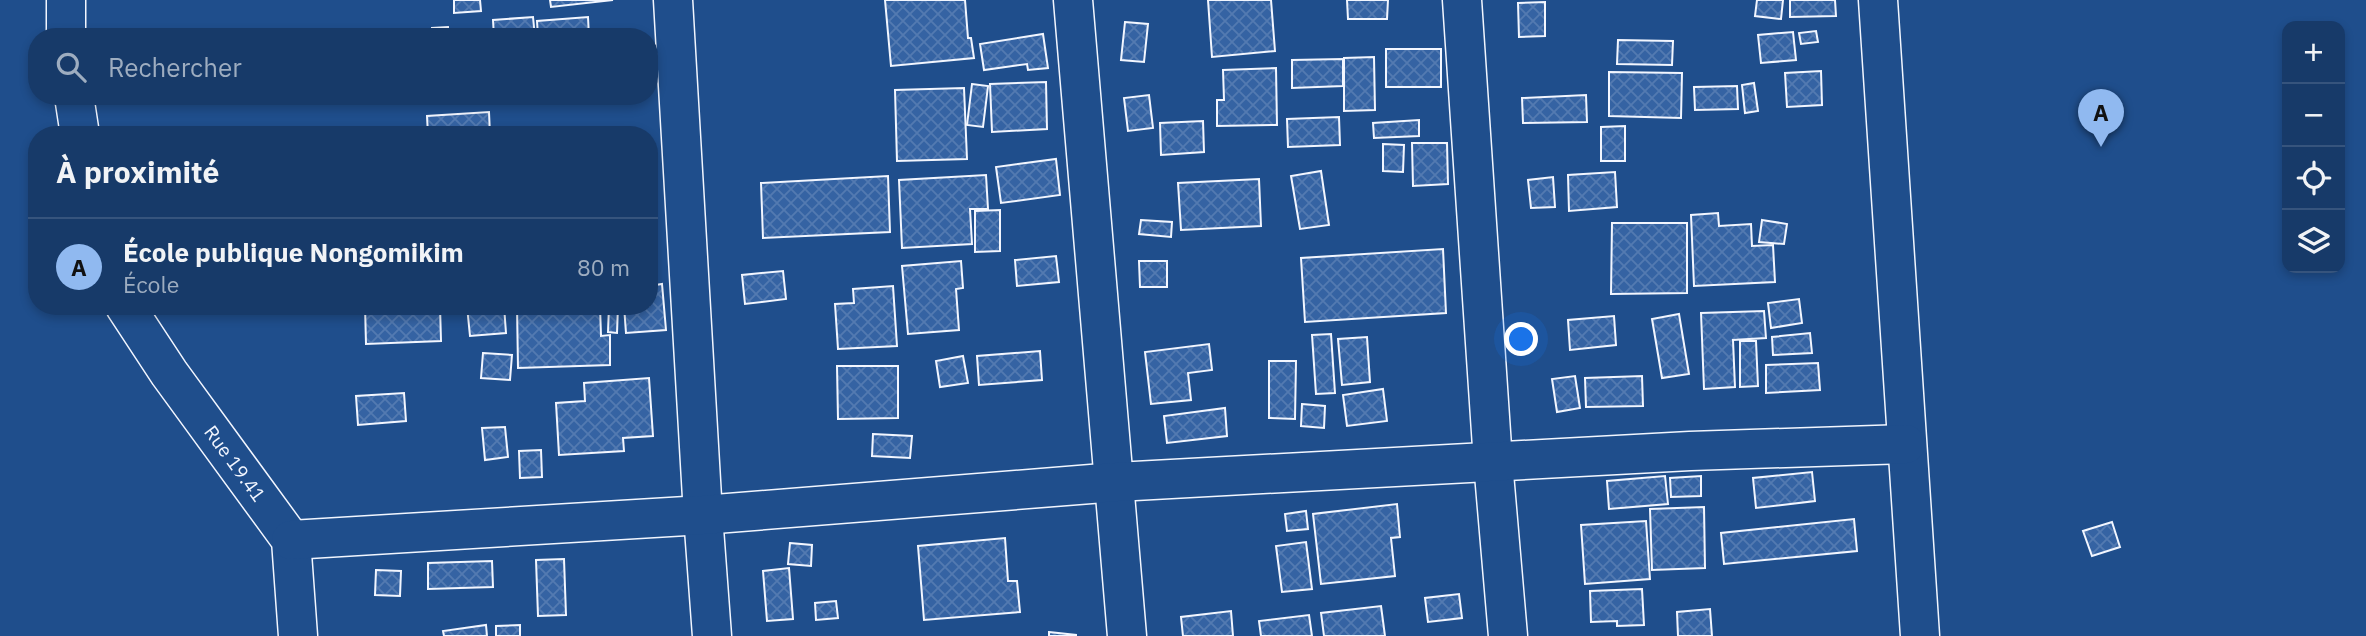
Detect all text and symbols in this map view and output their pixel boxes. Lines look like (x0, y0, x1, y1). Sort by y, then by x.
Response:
map controls (2282, 21, 2345, 273)
button: + (2282, 21, 2345, 84)
search box (28, 28, 658, 105)
icon: search (52, 48, 90, 86)
text: Rechercher (108, 50, 242, 84)
button: − (2282, 84, 2345, 147)
pin: A (2078, 89, 2124, 147)
button: locate (2282, 147, 2345, 210)
text: À proximité (56, 152, 219, 191)
button: layers (2282, 210, 2345, 273)
text: École publique Nongomikim (123, 235, 464, 269)
text: A (71, 252, 87, 282)
text: 80 m (577, 252, 630, 282)
text: École (123, 269, 179, 299)
your location (1504, 322, 1538, 356)
street label: Rue 19.41 (199, 420, 271, 506)

